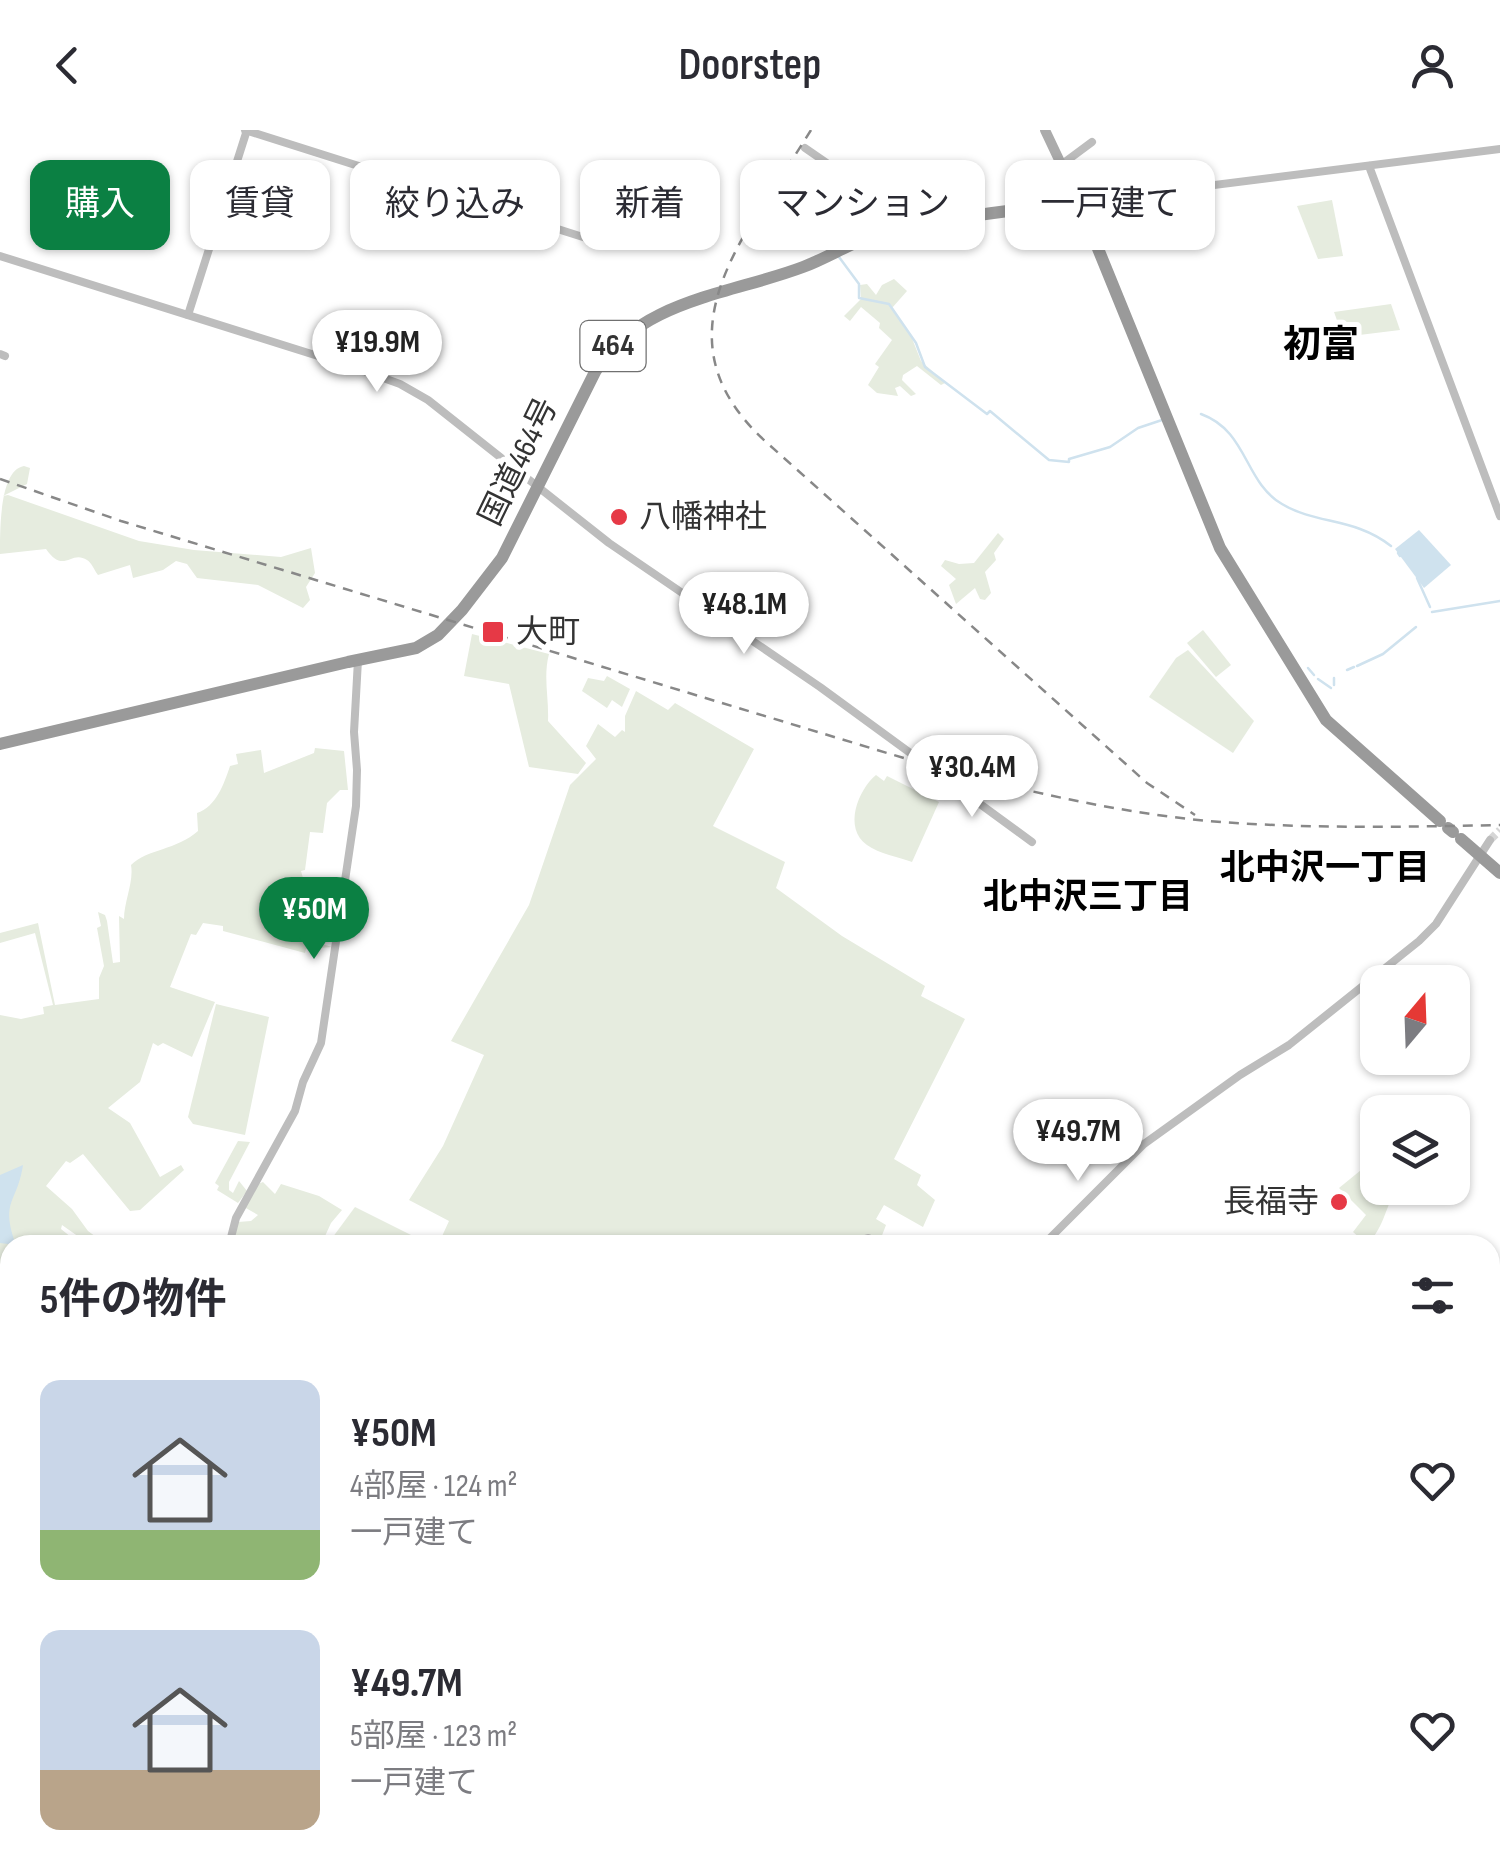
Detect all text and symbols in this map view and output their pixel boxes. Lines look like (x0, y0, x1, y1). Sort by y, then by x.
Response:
icon: back (40, 38, 95, 93)
text: Doorstep (679, 38, 821, 93)
icon: person (1405, 38, 1460, 93)
chip: 購入 (30, 160, 170, 250)
chip: 賃貸 (190, 160, 330, 250)
chip: 絞り込み (350, 160, 560, 250)
chip: 新着 (580, 160, 720, 250)
chip: マンション (740, 160, 985, 250)
chip: 一戸建て (1005, 160, 1215, 250)
pin: ¥19.9M (296, 310, 458, 395)
road number: 464 (580, 321, 646, 371)
text: ¥19.9M (334, 323, 420, 362)
district label: 初富 (1283, 323, 1359, 368)
street label: 国道464号 (471, 392, 567, 532)
place label: 八幡神社 (639, 498, 767, 537)
marker: 八幡神社 (608, 506, 630, 528)
pin: ¥48.1M (663, 572, 825, 657)
text: ¥48.1M (701, 585, 787, 624)
place label: 大町 (516, 613, 580, 652)
marker: 大町 (480, 619, 506, 645)
pin: ¥30.4M (891, 735, 1053, 820)
text: ¥30.4M (928, 748, 1016, 787)
district label: 北中沢一丁目 (1220, 847, 1430, 890)
district label: 北中沢三丁目 (983, 876, 1193, 919)
pin: ¥50M (255, 877, 373, 962)
text: ¥50M (281, 890, 347, 929)
north arrow (1360, 965, 1470, 1075)
map controls (1360, 965, 1470, 1205)
button: layers (1360, 1095, 1470, 1205)
pin: ¥49.7M (997, 1099, 1159, 1184)
text: ¥49.7M (1035, 1112, 1121, 1151)
place label: 長福寺 (1223, 1183, 1319, 1222)
marker: 長福寺 (1328, 1191, 1350, 1213)
icon: filters (1405, 1268, 1460, 1323)
text: 5件の物件 (40, 1275, 226, 1326)
text: ¥50M (350, 1408, 437, 1459)
icon: home (120, 1420, 240, 1540)
icon: heart (1405, 1453, 1460, 1508)
text: 4部屋 · 124 m² (350, 1467, 517, 1506)
text: 一戸建て (350, 1514, 478, 1553)
text: ¥49.7M (350, 1658, 463, 1709)
icon: home (120, 1670, 240, 1790)
icon: heart (1405, 1703, 1460, 1758)
text: 5部屋 · 123 m² (350, 1717, 517, 1756)
text: 一戸建て (350, 1764, 478, 1803)

